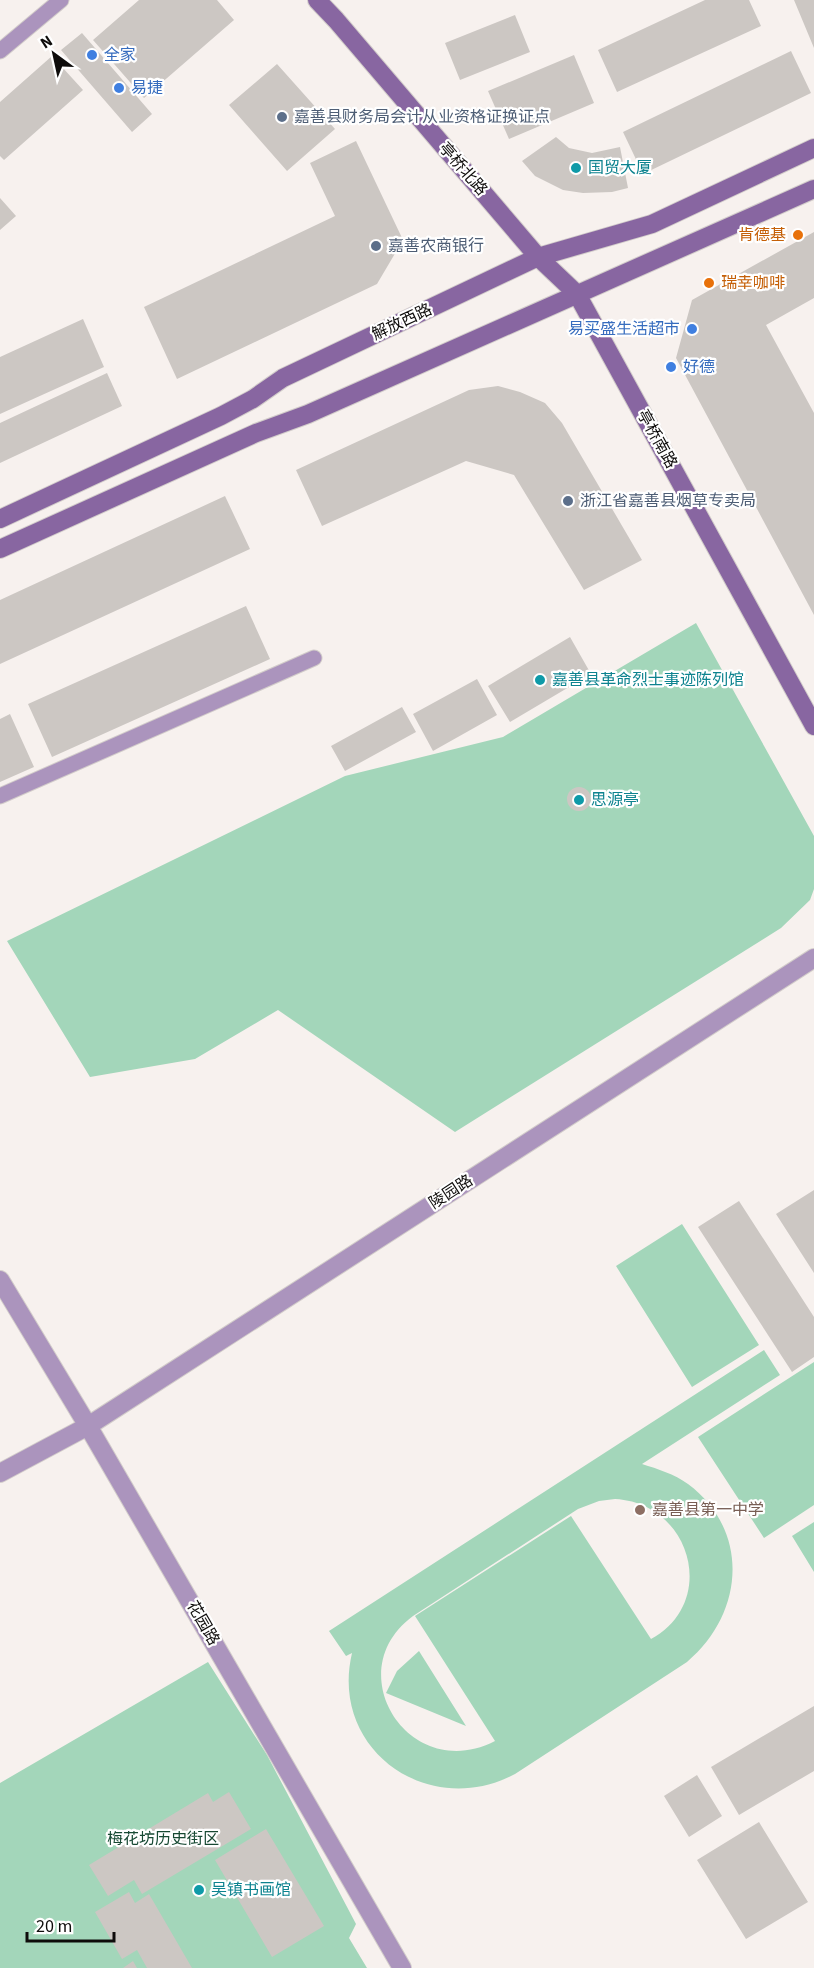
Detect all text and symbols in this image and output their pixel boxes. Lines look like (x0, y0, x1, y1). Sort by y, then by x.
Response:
north arrow (24, 24, 84, 84)
text: N (36, 30, 57, 54)
place label: 全家 (104, 44, 136, 66)
marker: 全家 (85, 48, 99, 62)
place label: 易捷 (131, 77, 163, 99)
marker: 易捷 (112, 81, 126, 95)
place label: 嘉善县财务局会计从业资格证换证点 (294, 106, 550, 128)
marker: 嘉善县财务局会计从业资格证换证点 (275, 110, 289, 124)
street label: 亭桥北路 (434, 138, 492, 200)
place label: 国贸大厦 (588, 157, 652, 179)
marker: 国贸大厦 (569, 161, 583, 175)
place label: 肯德基 (738, 224, 786, 246)
marker: 肯德基 (791, 228, 805, 242)
place label: 嘉善农商银行 (388, 235, 484, 257)
marker: 嘉善农商银行 (369, 239, 383, 253)
place label: 瑞幸咖啡 (721, 272, 785, 294)
marker: 瑞幸咖啡 (702, 276, 716, 290)
street label: 解放西路 (368, 299, 436, 345)
place label: 易买盛生活超市 (568, 318, 680, 340)
marker: 易买盛生活超市 (685, 322, 699, 336)
place label: 好德 (683, 356, 715, 378)
marker: 好德 (664, 360, 678, 374)
street label: 亭桥南路 (632, 406, 682, 472)
place label: 浙江省嘉善县烟草专卖局 (580, 490, 756, 512)
marker: 浙江省嘉善县烟草专卖局 (561, 494, 575, 508)
place label: 嘉善县革命烈士事迹陈列馆 (552, 669, 744, 691)
marker: 嘉善县革命烈士事迹陈列馆 (533, 673, 547, 687)
place label: 思源亭 (591, 789, 639, 811)
marker: 思源亭 (572, 793, 586, 807)
street label: 陵园路 (425, 1170, 477, 1214)
place label: 嘉善县第一中学 (652, 1499, 764, 1521)
marker: 嘉善县第一中学 (633, 1503, 647, 1517)
street label: 花园路 (181, 1597, 225, 1649)
park label: 梅花坊历史街区 (107, 1828, 219, 1850)
place label: 吴镇书画馆 (211, 1879, 291, 1901)
marker: 吴镇书画馆 (192, 1883, 206, 1897)
scale bar (27, 1905, 114, 1943)
text: 20 m (36, 1914, 72, 1939)

